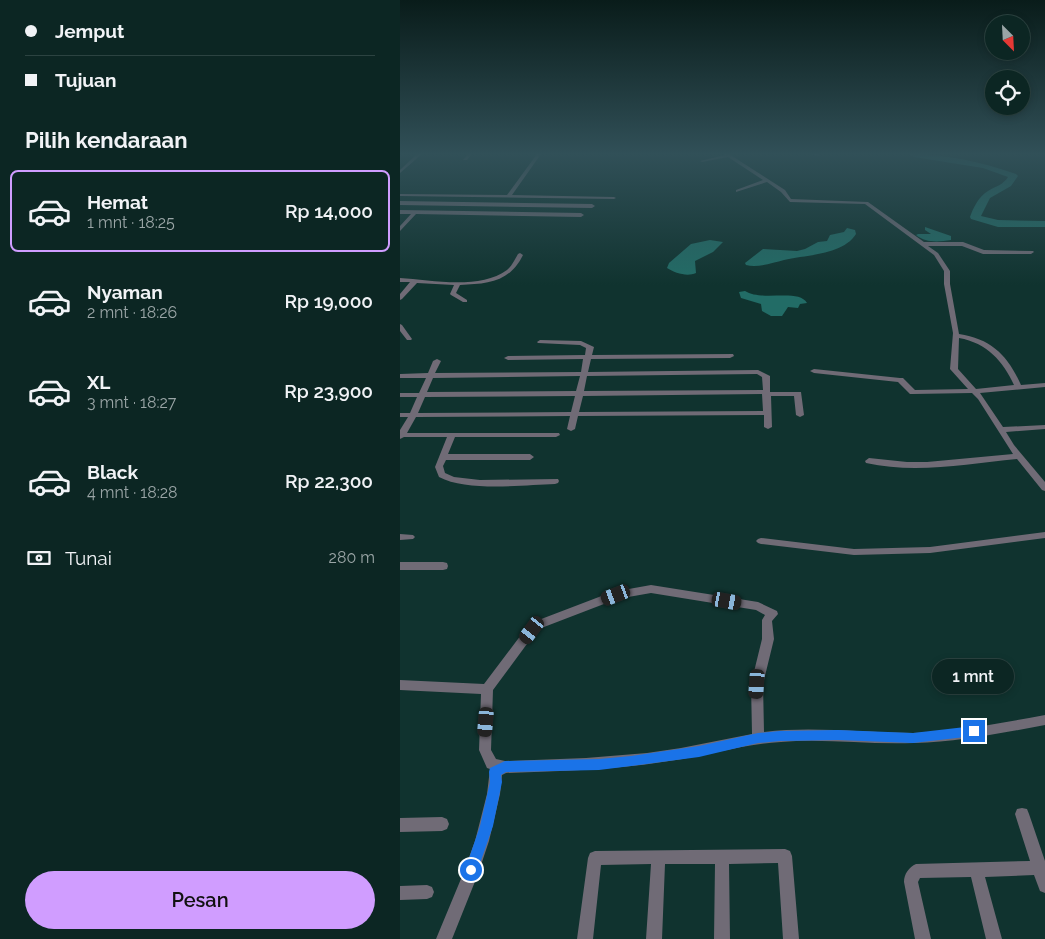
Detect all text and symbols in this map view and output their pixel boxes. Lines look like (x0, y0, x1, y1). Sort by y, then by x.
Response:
north arrow (985, 15, 1030, 60)
map controls (985, 15, 1030, 115)
text: Jemput (55, 20, 124, 42)
text: Tujuan (55, 69, 116, 91)
button: locate (985, 70, 1030, 115)
text: Pilih kendaraan (25, 127, 187, 153)
icon: car (27, 189, 72, 234)
text: Hemat (87, 191, 148, 213)
text: Rp 14,000 (285, 200, 373, 222)
text: 1 mnt · 18:25 (87, 213, 175, 232)
icon: car (27, 279, 72, 324)
text: Nyaman (87, 281, 163, 303)
text: Rp 19,000 (285, 290, 373, 312)
text: 2 mnt · 18:26 (87, 303, 177, 322)
icon: car (27, 369, 72, 414)
text: XL (87, 371, 110, 393)
text: Rp 23,900 (284, 380, 373, 402)
text: 3 mnt · 18:27 (87, 393, 176, 412)
icon: car (27, 459, 72, 504)
text: Black (87, 461, 138, 483)
text: Rp 22,300 (285, 470, 373, 492)
text: 4 mnt · 18:28 (87, 483, 177, 502)
icon: cash (25, 544, 53, 572)
text: Tunai (65, 547, 112, 569)
text: 280 m (329, 548, 375, 567)
car (599, 583, 632, 607)
car (710, 591, 743, 611)
car (516, 614, 547, 646)
callout: 1 mnt (933, 658, 1015, 694)
text: 1 mnt (952, 667, 994, 686)
car (748, 669, 765, 699)
car (477, 706, 494, 738)
route end (963, 720, 985, 742)
route start (460, 859, 482, 881)
button: Pesan (25, 871, 375, 929)

